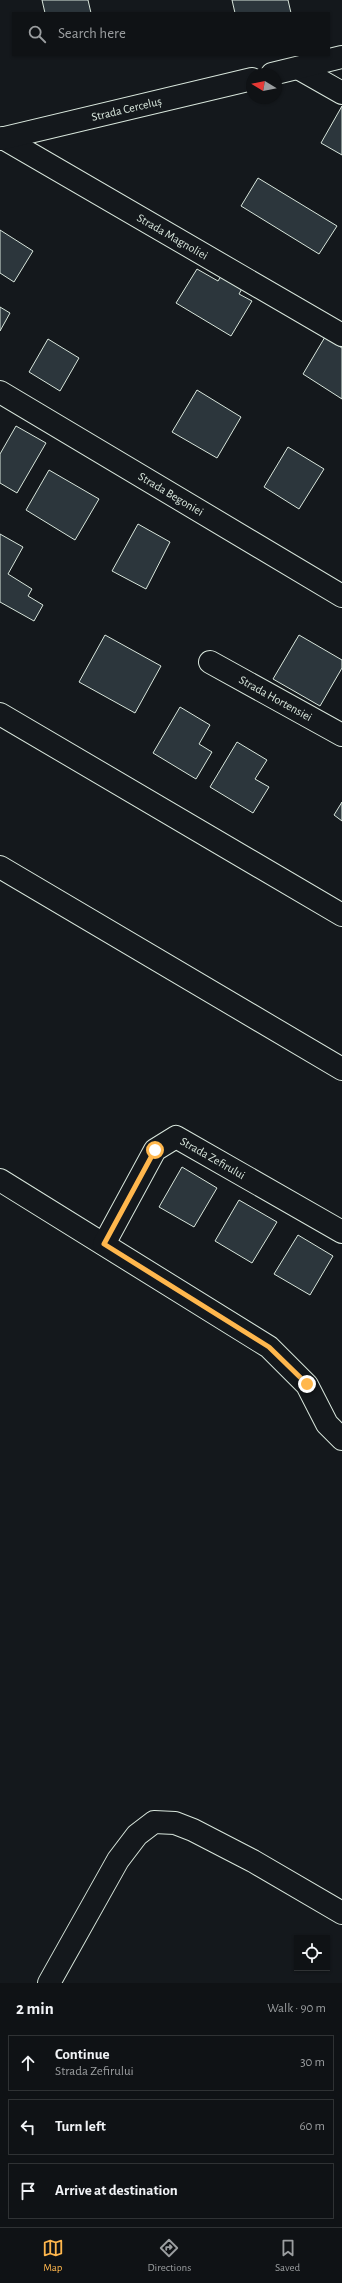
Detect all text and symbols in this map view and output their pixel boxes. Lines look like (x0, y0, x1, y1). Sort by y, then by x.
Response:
search box (12, 12, 330, 56)
icon: search (26, 23, 48, 45)
text: Search here (58, 26, 126, 41)
north arrow (246, 68, 282, 104)
street label: Strada Cerceluș (90, 95, 163, 123)
street label: Strada Magnoliei (135, 211, 210, 262)
street label: Strada Begoniei (136, 470, 206, 518)
street label: Strada Hortensiei (237, 673, 314, 723)
street label: Strada Zefirului (178, 1135, 247, 1181)
route start (146, 1141, 164, 1159)
route end (298, 1375, 316, 1393)
map controls (294, 1935, 330, 1971)
button: locate (294, 1935, 330, 1971)
text: 2 min (16, 2000, 54, 2017)
text: Walk · 90 m (267, 2002, 326, 2015)
text: Continue (55, 2047, 110, 2062)
icon: ahead (17, 2052, 39, 2074)
text: 30 m (300, 2056, 325, 2069)
text: Strada Zefirului (55, 2065, 134, 2078)
icon: left (17, 2116, 39, 2138)
text: Turn left (55, 2119, 106, 2134)
text: 60 m (299, 2120, 325, 2133)
icon: arrive (17, 2180, 39, 2202)
text: Arrive at destination (55, 2183, 178, 2198)
tab: Map (42, 2237, 64, 2274)
tab: Directions (147, 2237, 191, 2274)
tab: Saved (275, 2237, 300, 2274)

